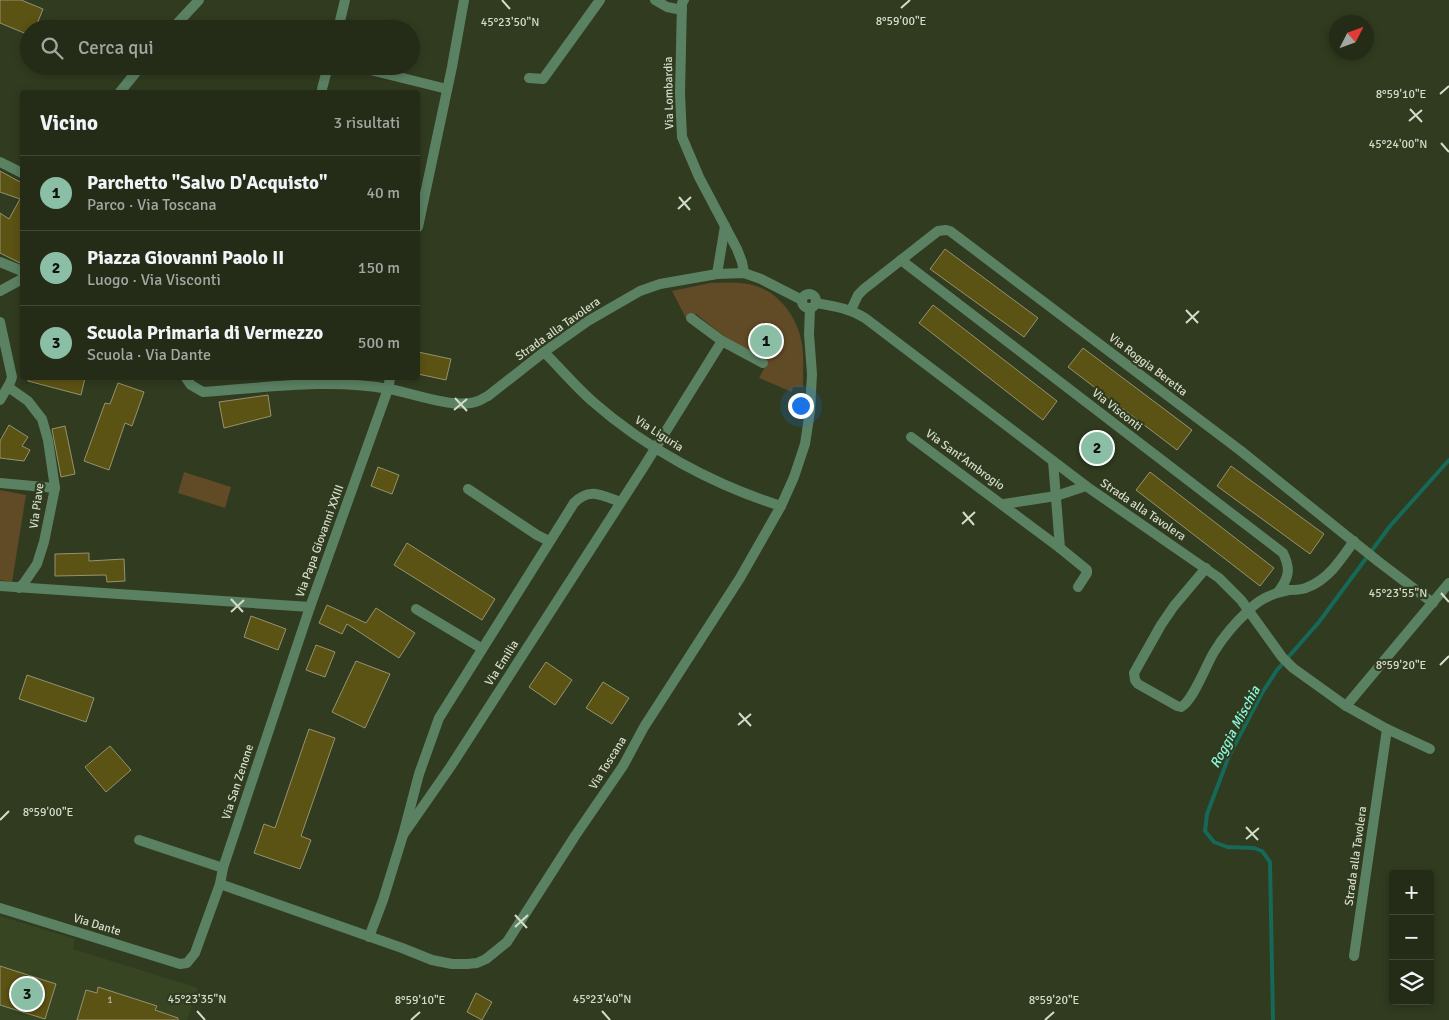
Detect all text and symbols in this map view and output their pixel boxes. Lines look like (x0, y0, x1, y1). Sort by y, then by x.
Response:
text: 8°59'00"E (876, 14, 927, 29)
text: 45°23'50"N (481, 15, 539, 30)
north arrow (1329, 15, 1374, 60)
search box (20, 20, 420, 75)
icon: search (38, 34, 66, 62)
text: Cerca qui (78, 36, 154, 60)
street label: Via Lombardia (661, 56, 677, 130)
text: 8°59'10"E (1376, 87, 1427, 102)
text: Vicino (40, 110, 98, 136)
text: 3 risultati (334, 113, 400, 133)
text: 45°24'00"N (1369, 137, 1427, 152)
text: Parchetto "Salvo D'Acquisto" (87, 171, 328, 195)
text: 1 (52, 183, 60, 203)
text: 40 m (366, 183, 400, 203)
text: Parco · Via Toscana (87, 195, 217, 215)
text: Piazza Giovanni Paolo II (87, 246, 284, 270)
text: 2 (52, 258, 60, 278)
text: 150 m (358, 258, 400, 278)
text: Luogo · Via Visconti (87, 270, 221, 290)
street label: Strada alla Tavolera (513, 294, 603, 364)
text: Scuola Primaria di Vermezzo (87, 321, 323, 345)
pin: 1 (750, 322, 782, 360)
street label: Via Roggia Beretta (1106, 331, 1190, 399)
text: 3 (52, 333, 60, 353)
text: 500 m (358, 333, 400, 353)
text: Scuola · Via Dante (87, 345, 211, 365)
street label: Via Visconti (1089, 386, 1145, 434)
your location (788, 393, 814, 419)
street label: Via Liguria (632, 413, 686, 455)
street label: Via Sant'Ambrogio (922, 426, 1008, 494)
pin: 2 (1081, 429, 1113, 467)
street label: Strada alla Tavolera (1097, 476, 1189, 544)
street label: Via Piave (26, 482, 48, 530)
street label: Via Papa Giovanni XXIII (293, 483, 347, 599)
text: 45°23'55"N (1369, 586, 1427, 601)
street label: Via Emilia (482, 637, 522, 689)
text: 8°59'20"E (1376, 658, 1427, 673)
water label: Roggia Mischia (1206, 682, 1264, 771)
street label: Via Toscana (586, 734, 630, 792)
street label: Via San Zenone (219, 742, 257, 822)
text: 8°59'00"E (23, 805, 74, 820)
street label: Strada alla Tavolera (1342, 805, 1370, 907)
map controls (1389, 870, 1434, 1005)
button: + (1389, 870, 1434, 915)
street label: Via Dante (71, 911, 123, 939)
button: − (1389, 915, 1434, 960)
button: layers (1389, 960, 1434, 1005)
pin: 3 (11, 975, 43, 1013)
text: 45°23'35"N (168, 992, 226, 1007)
text: 45°23'40"N (573, 992, 631, 1007)
text: 8°59'10"E (395, 993, 446, 1008)
text: 8°59'20"E (1029, 993, 1080, 1008)
house number: 1 (107, 994, 113, 1006)

